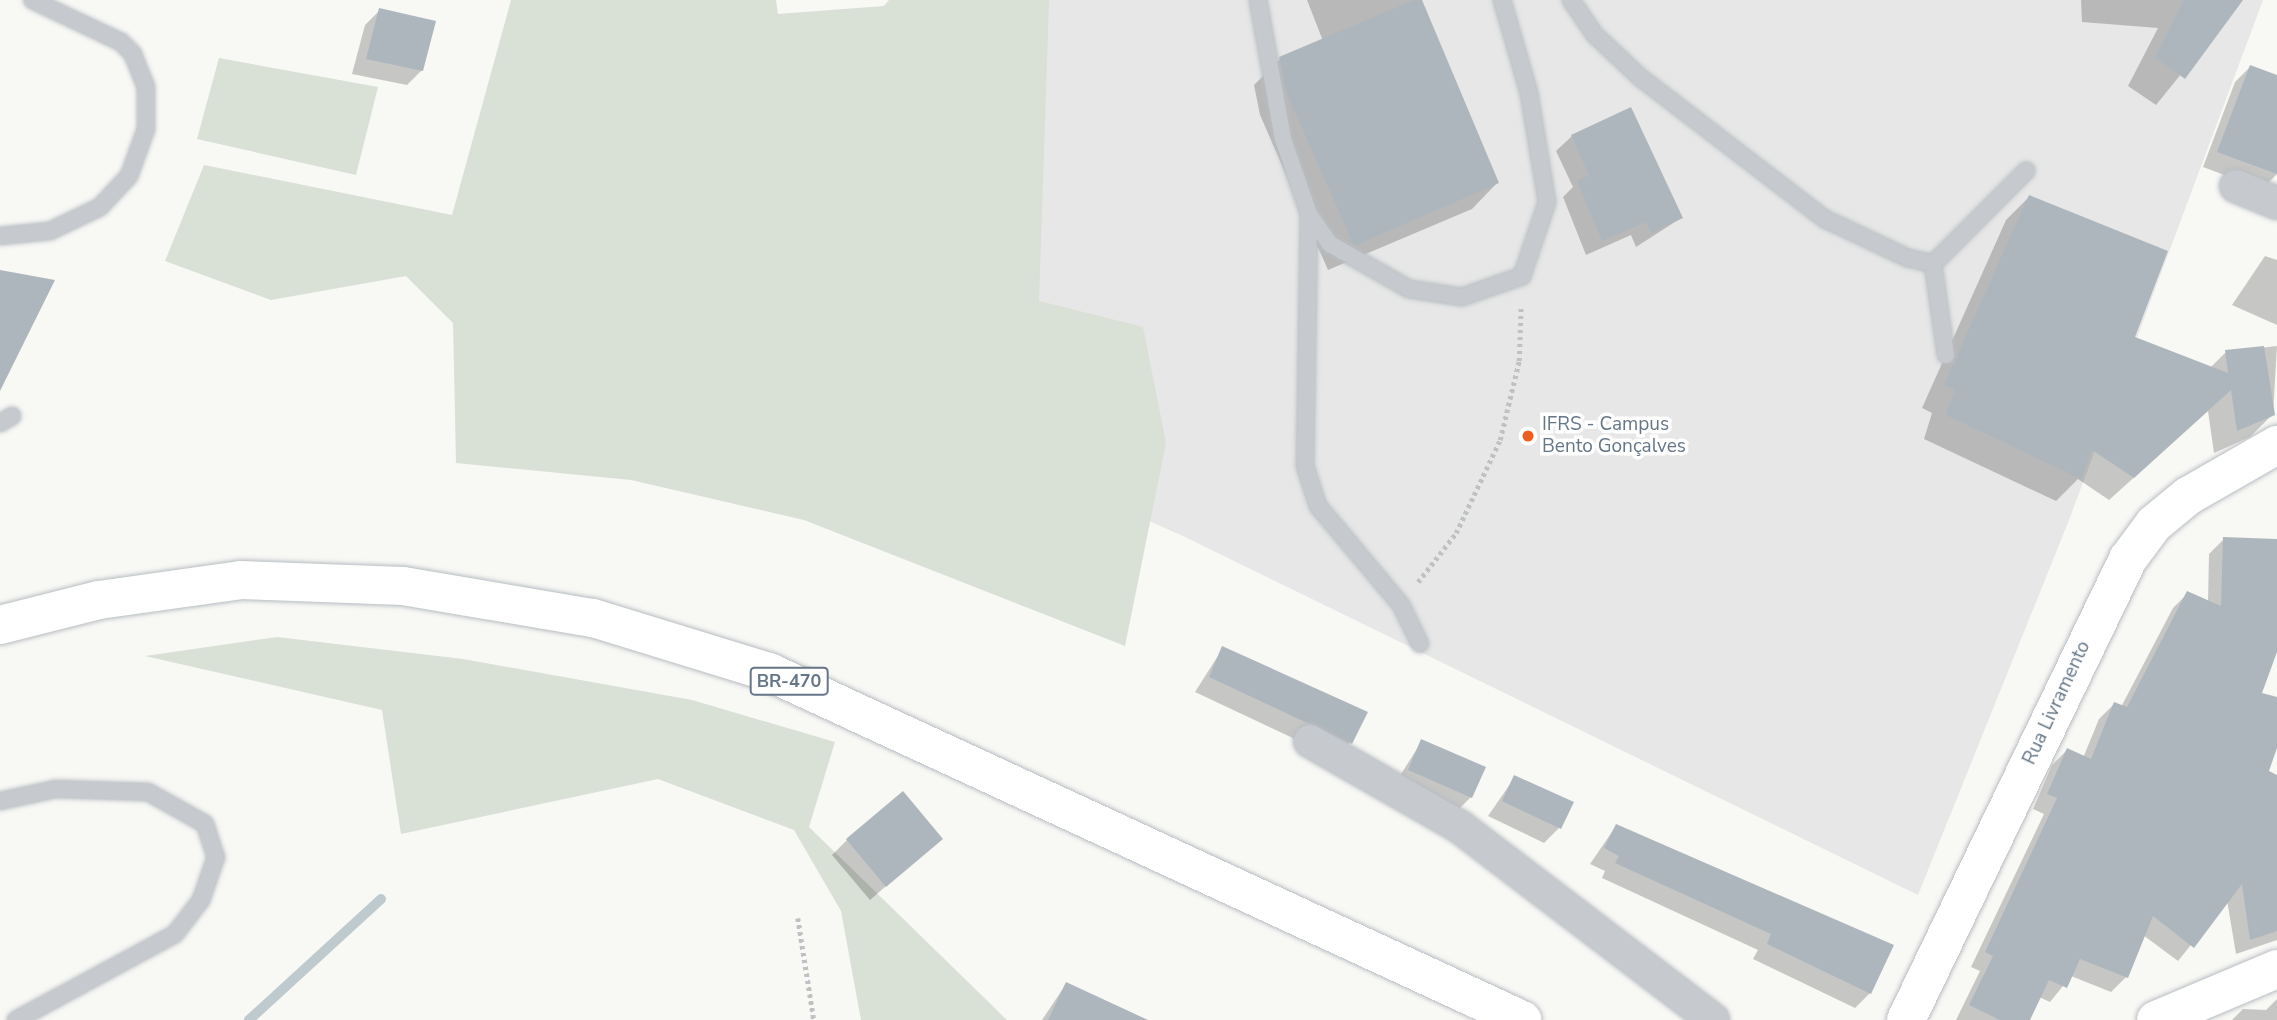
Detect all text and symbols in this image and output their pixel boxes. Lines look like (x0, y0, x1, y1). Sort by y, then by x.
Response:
place label: IFRS - Campus Bento Gonçalves (1542, 414, 1686, 458)
marker: IFRS - Campus Bento Gonçalves (1520, 428, 1536, 444)
street label: Rua Livramento (2018, 638, 2096, 768)
road number: BR-470 (749, 666, 829, 696)

